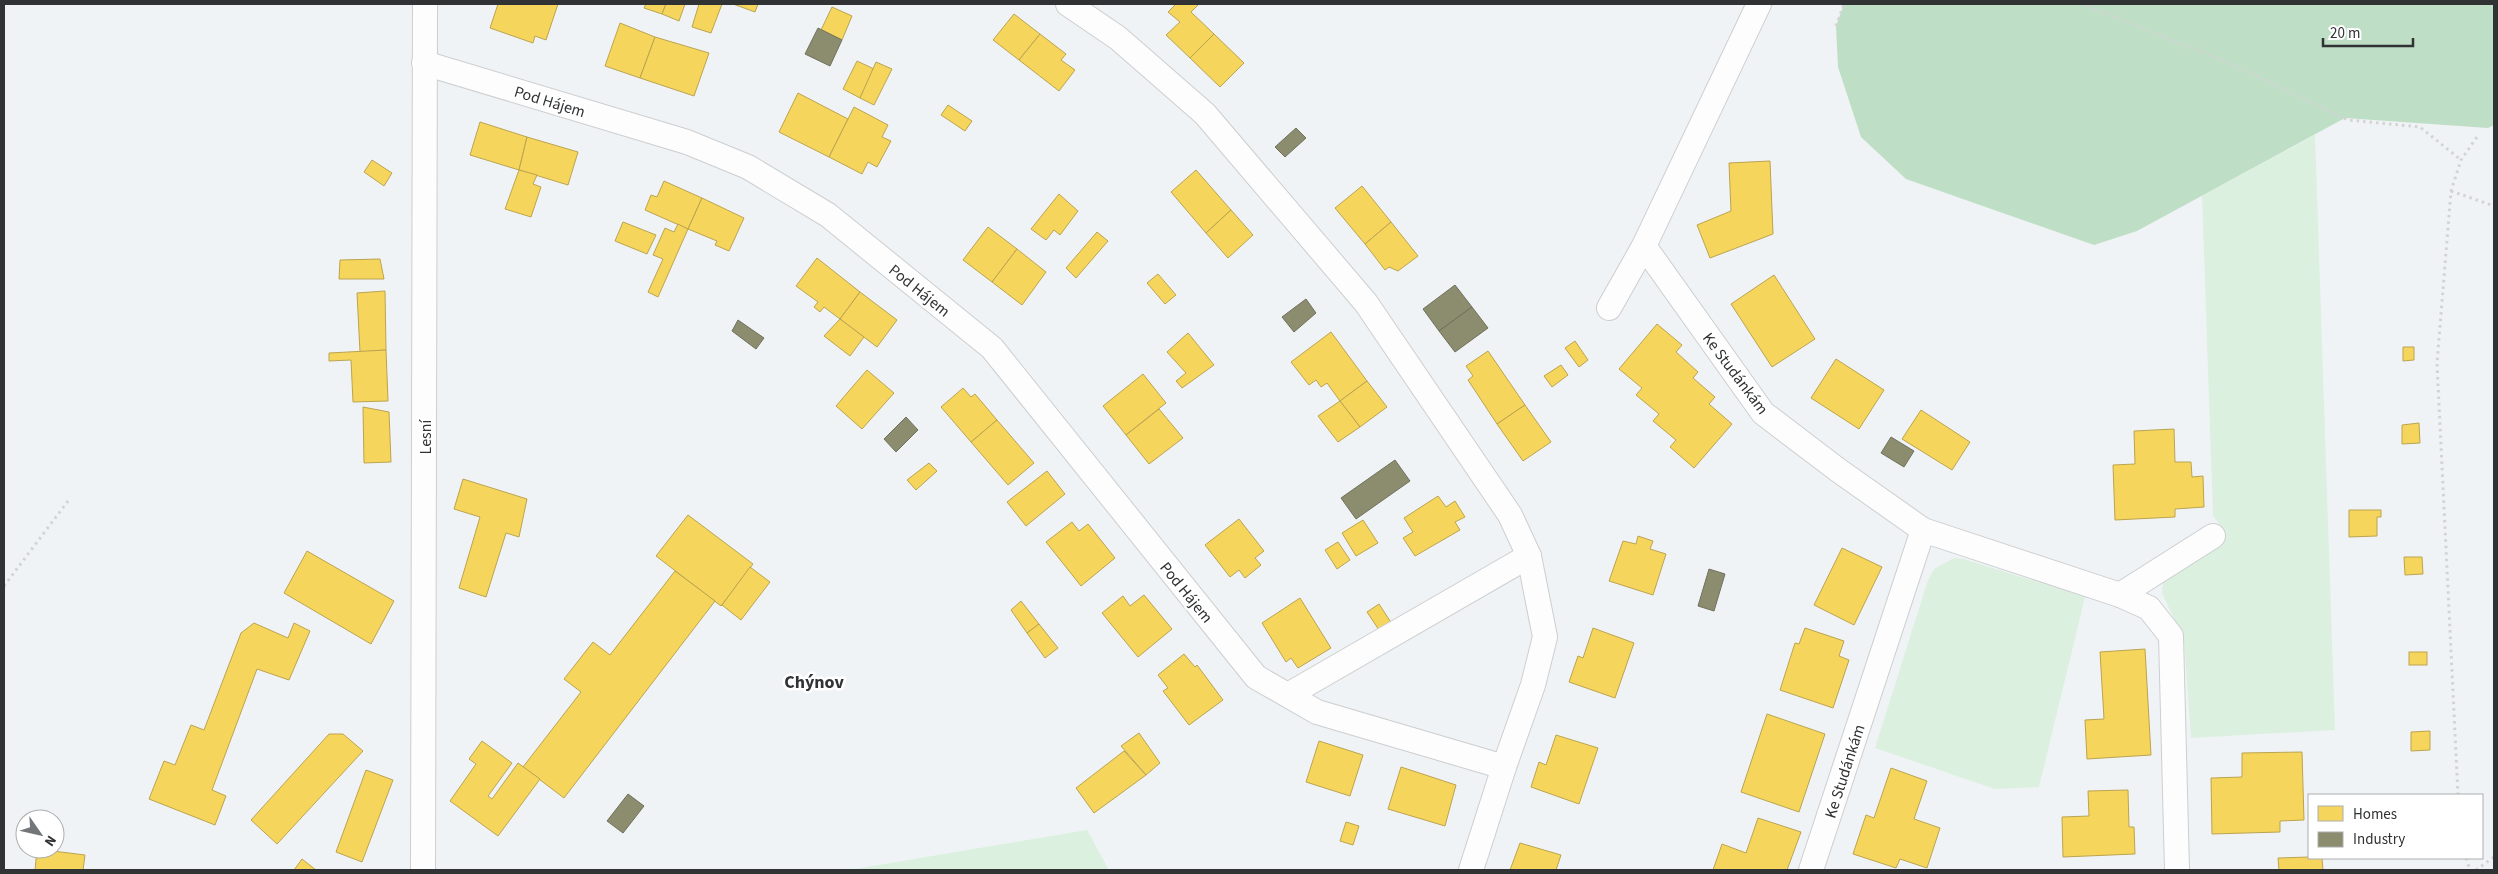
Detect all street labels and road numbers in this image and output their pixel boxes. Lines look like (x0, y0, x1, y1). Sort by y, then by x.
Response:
street label: Pod Hájem (512, 81, 588, 123)
street label: Pod Hájem (884, 259, 955, 322)
street label: Ke Studánkám (1697, 328, 1773, 419)
street label: Lesní (415, 418, 437, 454)
street label: Pod Hájem (1155, 557, 1218, 628)
street label: Ke Studánkám (1819, 722, 1870, 821)

